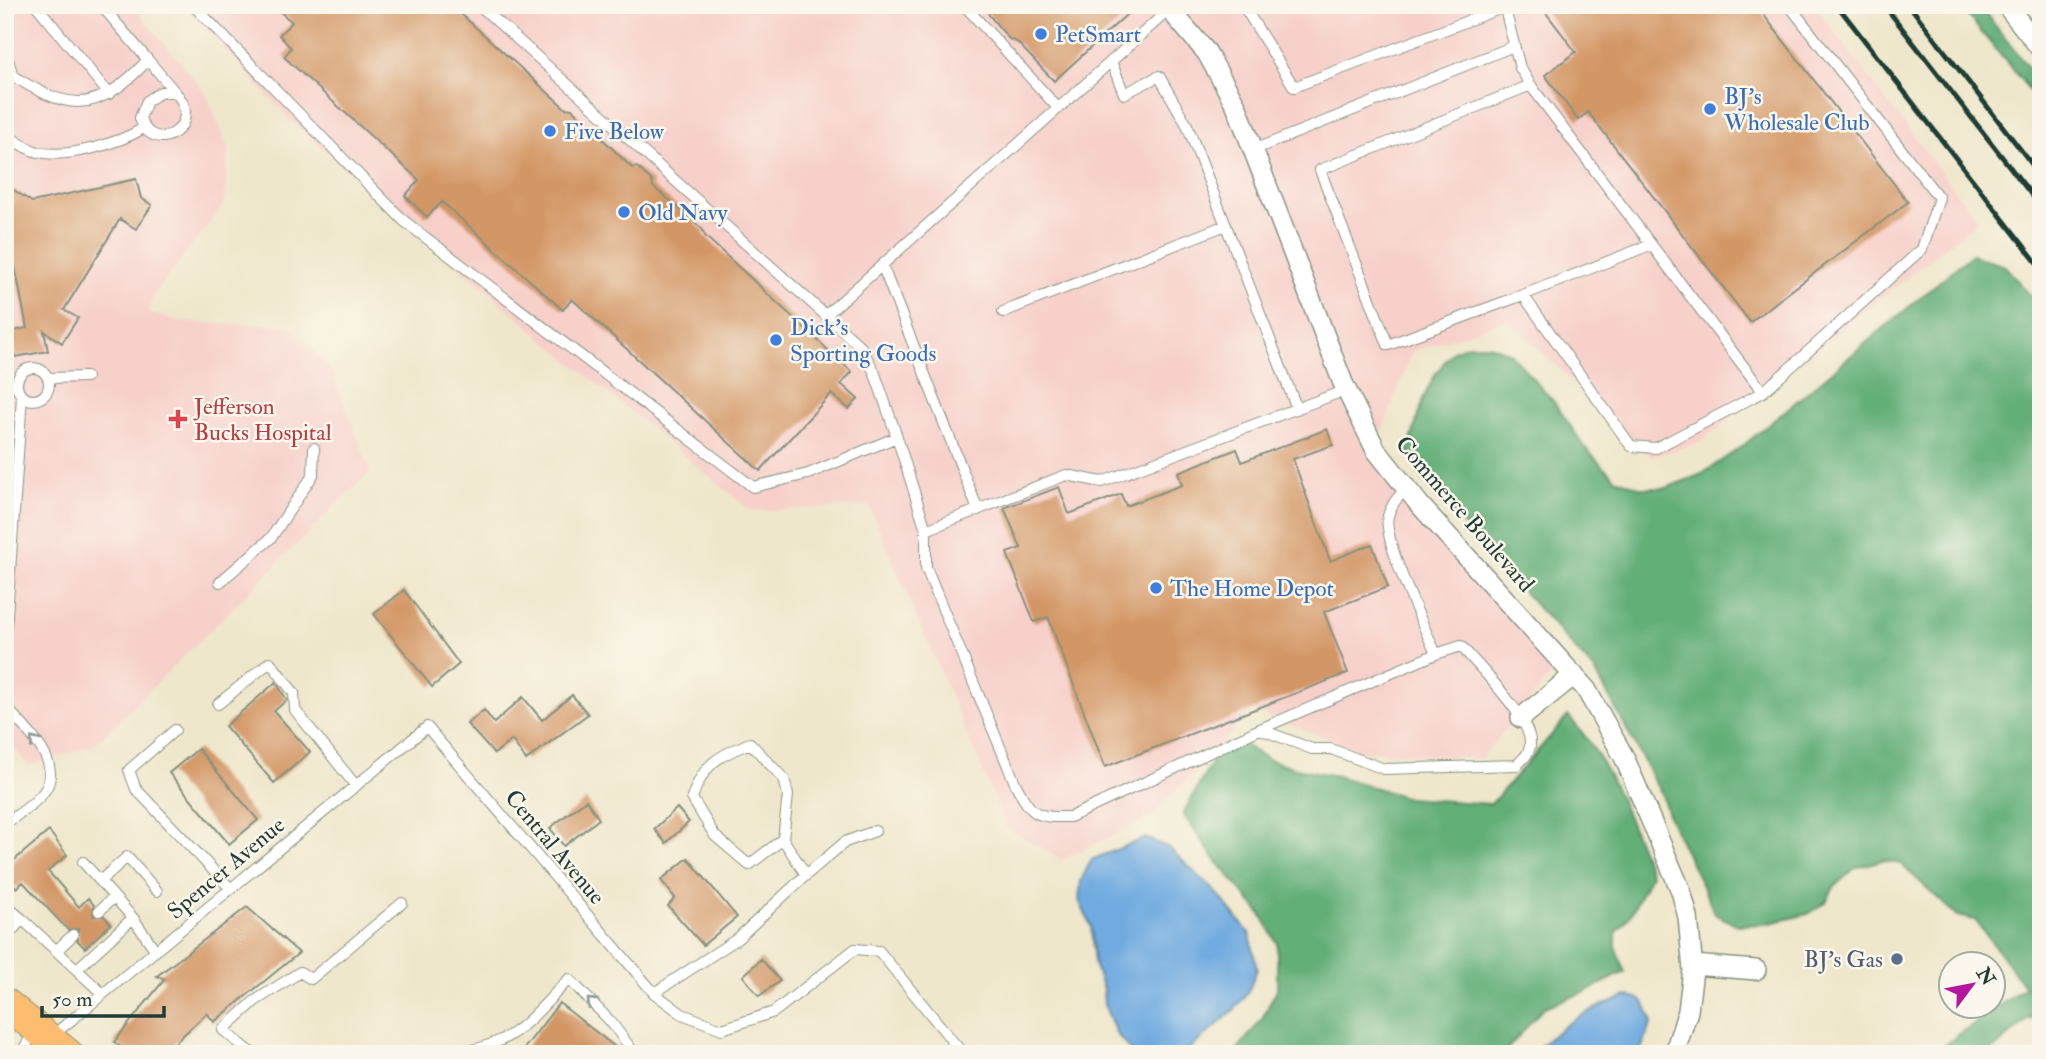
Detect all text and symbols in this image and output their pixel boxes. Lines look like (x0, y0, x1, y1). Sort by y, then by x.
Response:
place label: PetSmart (1055, 20, 1141, 49)
marker: PetSmart (1033, 26, 1049, 42)
place label: BJ's Wholesale Club (1723, 82, 1869, 137)
marker: BJ's Wholesale Club (1702, 101, 1718, 117)
place label: Five Below (564, 117, 665, 146)
marker: Five Below (542, 123, 558, 139)
place label: Old Navy (638, 198, 729, 227)
marker: Old Navy (616, 204, 632, 220)
place label: Dick's Sporting Goods (790, 313, 936, 369)
marker: Dick's Sporting Goods (768, 332, 784, 348)
place label: Jefferson Bucks Hospital (193, 392, 332, 448)
marker: Jefferson Bucks Hospital (168, 409, 188, 429)
street label: Commerce Boulevard (1389, 430, 1541, 598)
place label: The Home Depot (1170, 574, 1334, 604)
marker: The Home Depot (1148, 580, 1164, 596)
one-way arrow (30, 737, 42, 750)
street label: Central Avenue (499, 784, 612, 911)
street label: Spencer Avenue (161, 810, 292, 926)
place label: BJ’s Gas (1804, 945, 1883, 974)
north arrow (1938, 950, 2008, 1020)
marker: BJ’s Gas (1889, 951, 1905, 967)
text: N (1970, 962, 2001, 991)
scale bar (42, 975, 164, 1019)
text: 50 m (52, 986, 93, 1013)
one-way arrow (587, 997, 600, 1010)

